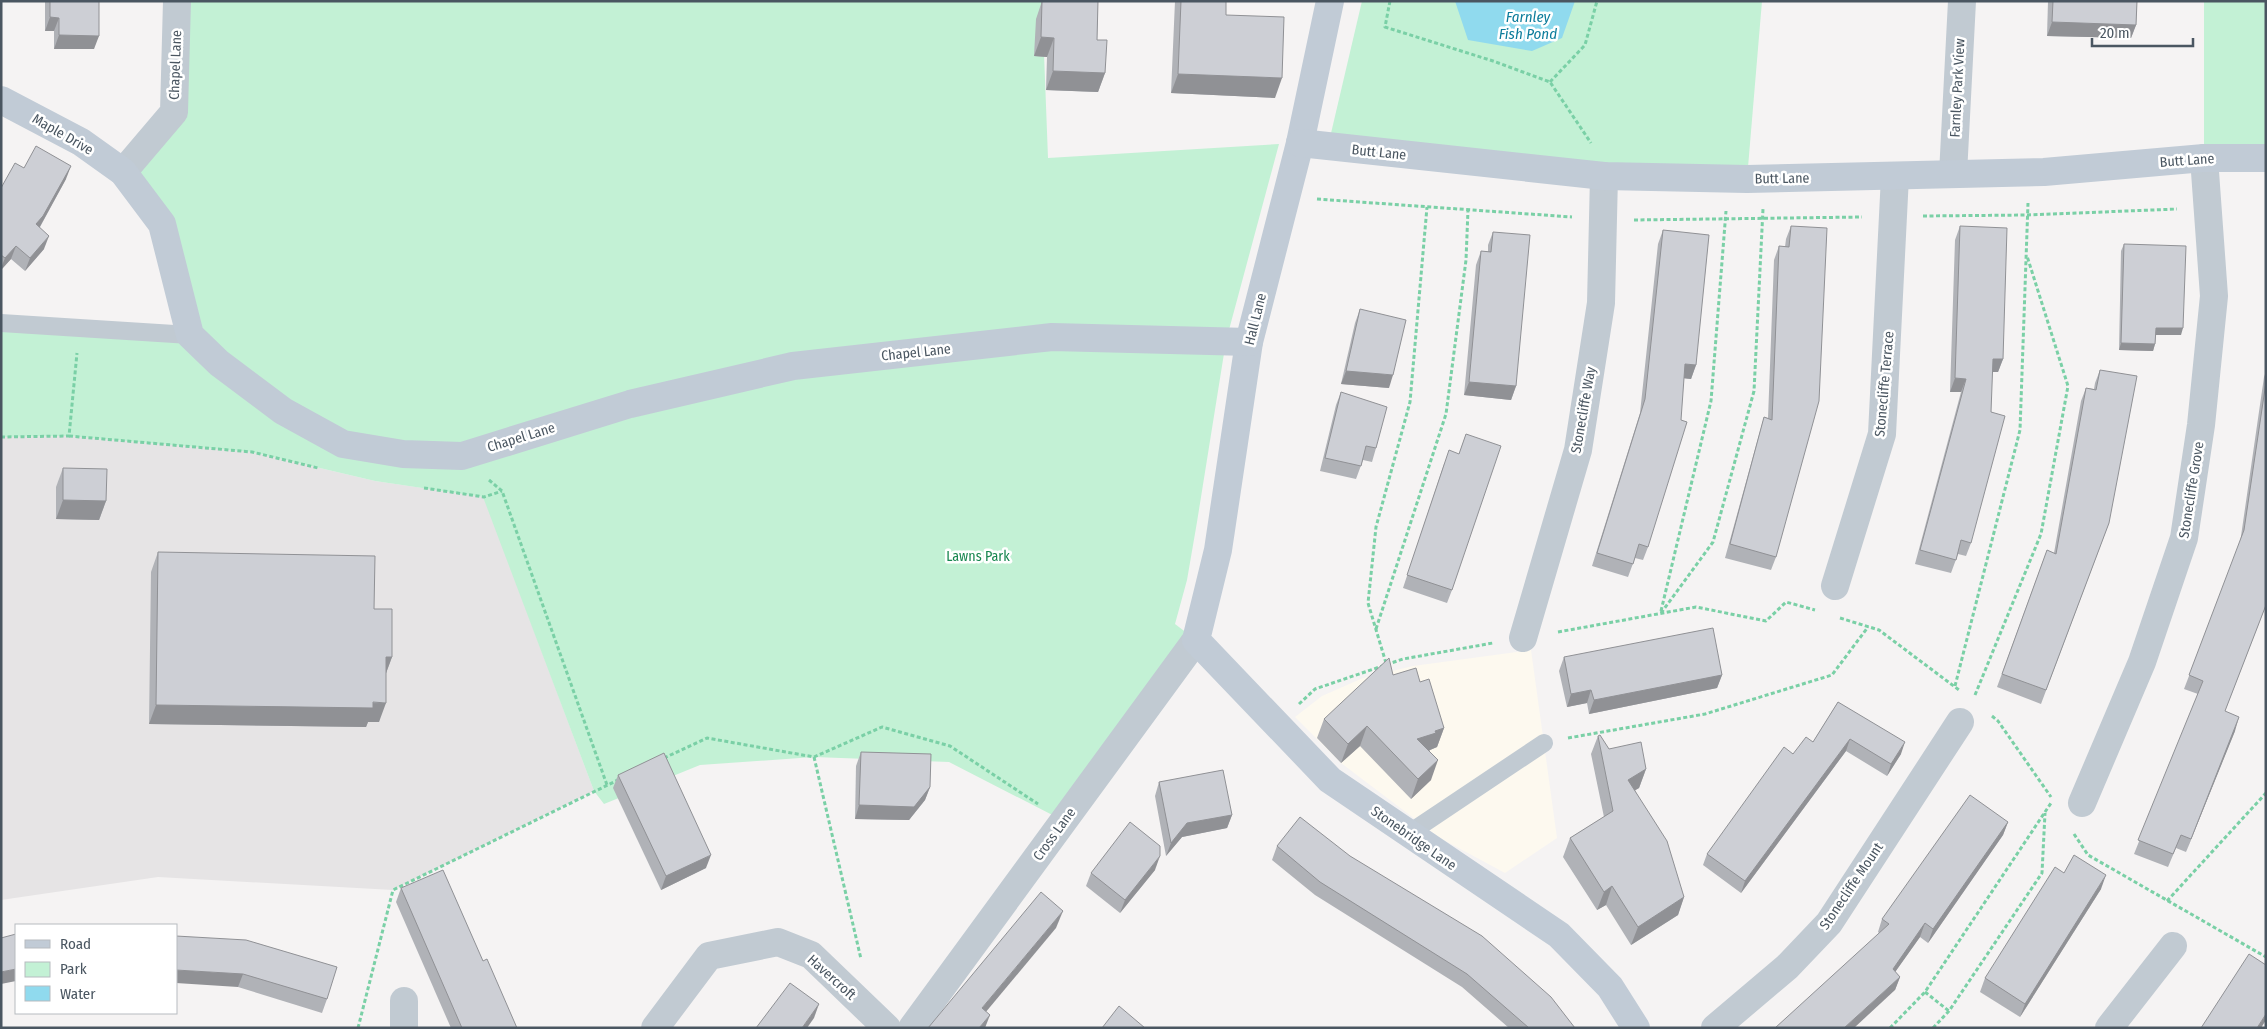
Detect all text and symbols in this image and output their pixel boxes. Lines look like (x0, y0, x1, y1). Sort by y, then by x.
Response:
water label: Farnley Fish Pond (1499, 8, 1557, 43)
scale bar (2092, 15, 2193, 47)
text: 20 m (2100, 24, 2130, 42)
street label: Chapel Lane (166, 30, 185, 100)
street label: Farnley Park View (1946, 38, 1969, 138)
street label: Maple Drive (29, 110, 96, 159)
street label: Butt Lane (1351, 141, 1407, 164)
street label: Butt Lane (2159, 150, 2215, 171)
street label: Butt Lane (1755, 170, 1810, 187)
street label: Hall Lane (1241, 291, 1270, 347)
street label: Stonecliffe Terrace (1871, 330, 1898, 438)
street label: Chapel Lane (880, 340, 952, 365)
street label: Stonecliffe Way (1568, 365, 1600, 455)
street label: Chapel Lane (485, 419, 557, 456)
street label: Stonecliffe Grove (2175, 440, 2208, 540)
park label: Lawns Park (946, 548, 1010, 565)
street label: Stonebridge Lane (1368, 803, 1460, 874)
street label: Cross Lane (1030, 805, 1079, 864)
street label: Stonecliffe Mount (1816, 839, 1887, 933)
legend (15, 924, 178, 1014)
text: Road (60, 935, 91, 953)
street label: Havercroft (804, 951, 860, 1004)
text: Park (60, 960, 87, 978)
text: Water (60, 985, 96, 1003)

